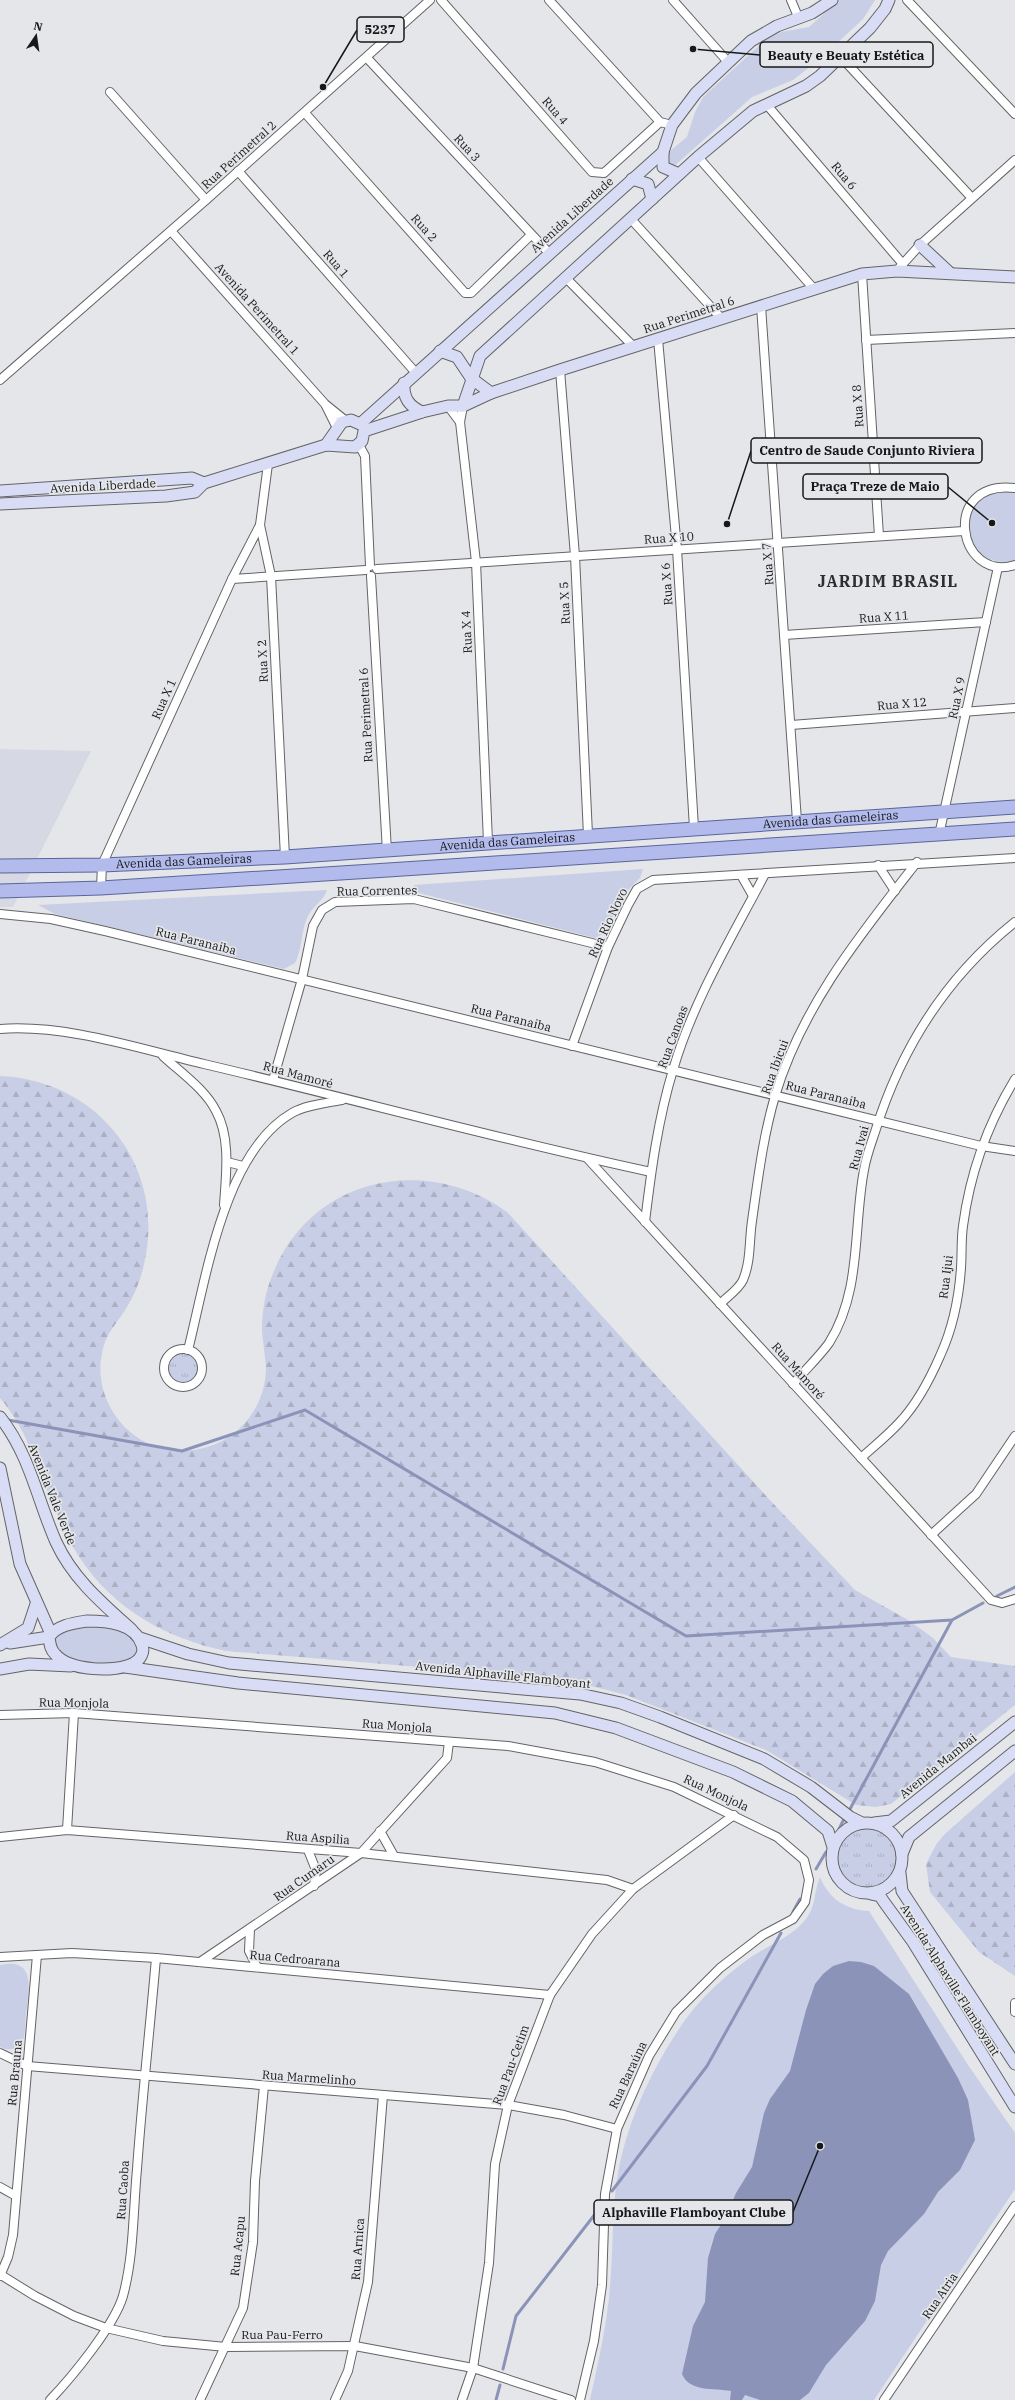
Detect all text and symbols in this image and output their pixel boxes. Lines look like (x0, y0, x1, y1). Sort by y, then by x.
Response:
north arrow (16, 16, 56, 56)
callout: 5237 (357, 17, 404, 42)
text: N (32, 18, 44, 34)
text: 5237 (364, 21, 396, 38)
callout: Beauty e Beuaty Estética (760, 42, 933, 67)
text: Beauty e Beuaty Estética (768, 47, 925, 64)
street label: Rua 4 (539, 94, 572, 128)
street label: Rua Perimetral 2 (198, 117, 279, 192)
street label: Rua 3 (451, 131, 484, 164)
street label: Rua 6 (828, 159, 860, 193)
street label: Avenida Liberdade (527, 174, 616, 256)
street label: Rua 2 (408, 211, 441, 245)
street label: Rua 1 (320, 247, 353, 281)
street label: Avenida Perimetral 1 (212, 259, 303, 358)
street label: Rua Perimetral 6 (641, 293, 736, 336)
street label: Rua X 8 (849, 384, 866, 428)
callout: Centro de Saude Conjunto Riviera (751, 438, 982, 463)
text: Centro de Saude Conjunto Riviera (759, 442, 975, 459)
callout: Praça Treze de Maio (803, 474, 948, 499)
street label: Avenida Liberdade (50, 475, 156, 496)
text: Praça Treze de Maio (810, 478, 940, 495)
street label: Rua X 10 (644, 528, 694, 547)
street label: Rua X 7 (759, 542, 776, 586)
street label: Rua X 6 (658, 562, 675, 606)
district label: JARDIM BRASIL (818, 571, 958, 591)
street label: Rua X 5 (556, 581, 573, 625)
street label: Rua X 11 (859, 607, 909, 626)
street label: Rua X 4 (458, 610, 475, 654)
street label: Rua X 2 (254, 639, 271, 683)
street label: Rua Perimetral 6 (356, 667, 375, 763)
street label: Rua X 9 (945, 675, 968, 720)
street label: Rua X 1 (148, 676, 179, 721)
street label: Rua X 12 (876, 694, 928, 713)
street label: Avenida das Gameleiras (762, 807, 899, 831)
street label: Avenida das Gameleiras (439, 829, 576, 853)
street label: Avenida das Gameleiras (116, 850, 252, 871)
street label: Rua Correntes (337, 882, 417, 899)
street label: Rua Rio Novo (585, 885, 630, 960)
street label: Rua Paranaiba (154, 923, 238, 958)
street label: Rua Paranaiba (469, 1000, 553, 1035)
street label: Rua Canoas (654, 1003, 691, 1070)
street label: Rua Ibicui (758, 1037, 791, 1096)
street label: Rua Mamoré (262, 1058, 335, 1091)
street label: Rua Paranaiba (784, 1077, 868, 1112)
street label: Rua Ivai (845, 1124, 872, 1172)
street label: Rua Ijui (935, 1254, 956, 1300)
street label: Rua Mamoré (769, 1339, 828, 1402)
street label: Avenida Vale Verde (25, 1441, 80, 1547)
street label: Avenida Alphaville Flamboyant (415, 1658, 591, 1691)
street label: Rua Monjola (39, 1694, 110, 1711)
street label: Rua Monjola (361, 1716, 433, 1735)
street label: Avenida Mambai (896, 1730, 979, 1801)
street label: Rua Monjola (681, 1771, 752, 1814)
street label: Rua Aspilia (286, 1828, 351, 1847)
street label: Rua Cumaru (270, 1851, 338, 1904)
street label: Avenida Alphaville Flamboyant (897, 1901, 1003, 2058)
street label: Rua Cedroarana (249, 1947, 342, 1970)
street label: Rua Pau-Cetim (489, 2022, 532, 2107)
street label: Rua Baraúna (605, 2038, 650, 2111)
street label: Rua Brauna (4, 2039, 25, 2107)
street label: Rua Marmelinho (261, 2067, 357, 2088)
street label: Rua Caoba (113, 2159, 132, 2220)
callout: Alphaville Flamboyant Clube (594, 2200, 793, 2225)
text: Alphaville Flamboyant Clube (602, 2204, 786, 2221)
street label: Rua Acapu (227, 2215, 248, 2277)
street label: Rua Arnica (348, 2217, 367, 2281)
street label: Rua Atria (919, 2269, 961, 2322)
street label: Rua Pau-Ferro (241, 2327, 323, 2342)

